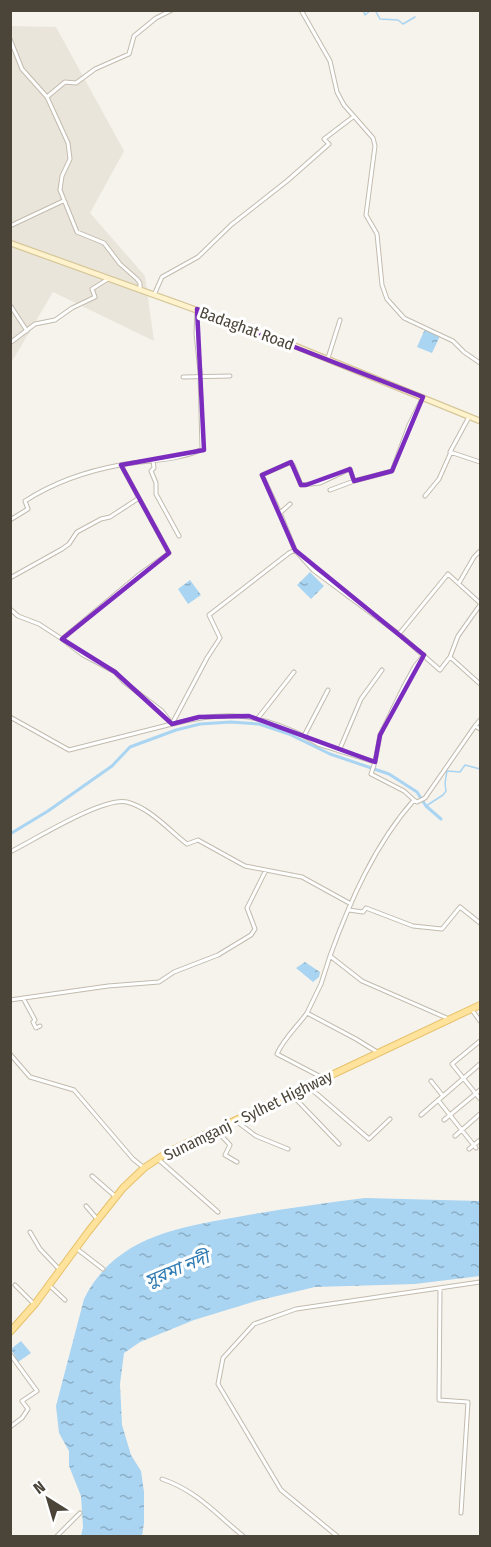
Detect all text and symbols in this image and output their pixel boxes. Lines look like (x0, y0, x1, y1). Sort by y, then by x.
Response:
street label: Badaghat Road (197, 303, 297, 354)
street label: Sunamganj - Sylhet Highway (161, 1066, 336, 1165)
water label: সুরমা নদী (142, 1245, 215, 1292)
north arrow (18, 1469, 78, 1529)
text: N (30, 1477, 49, 1498)

